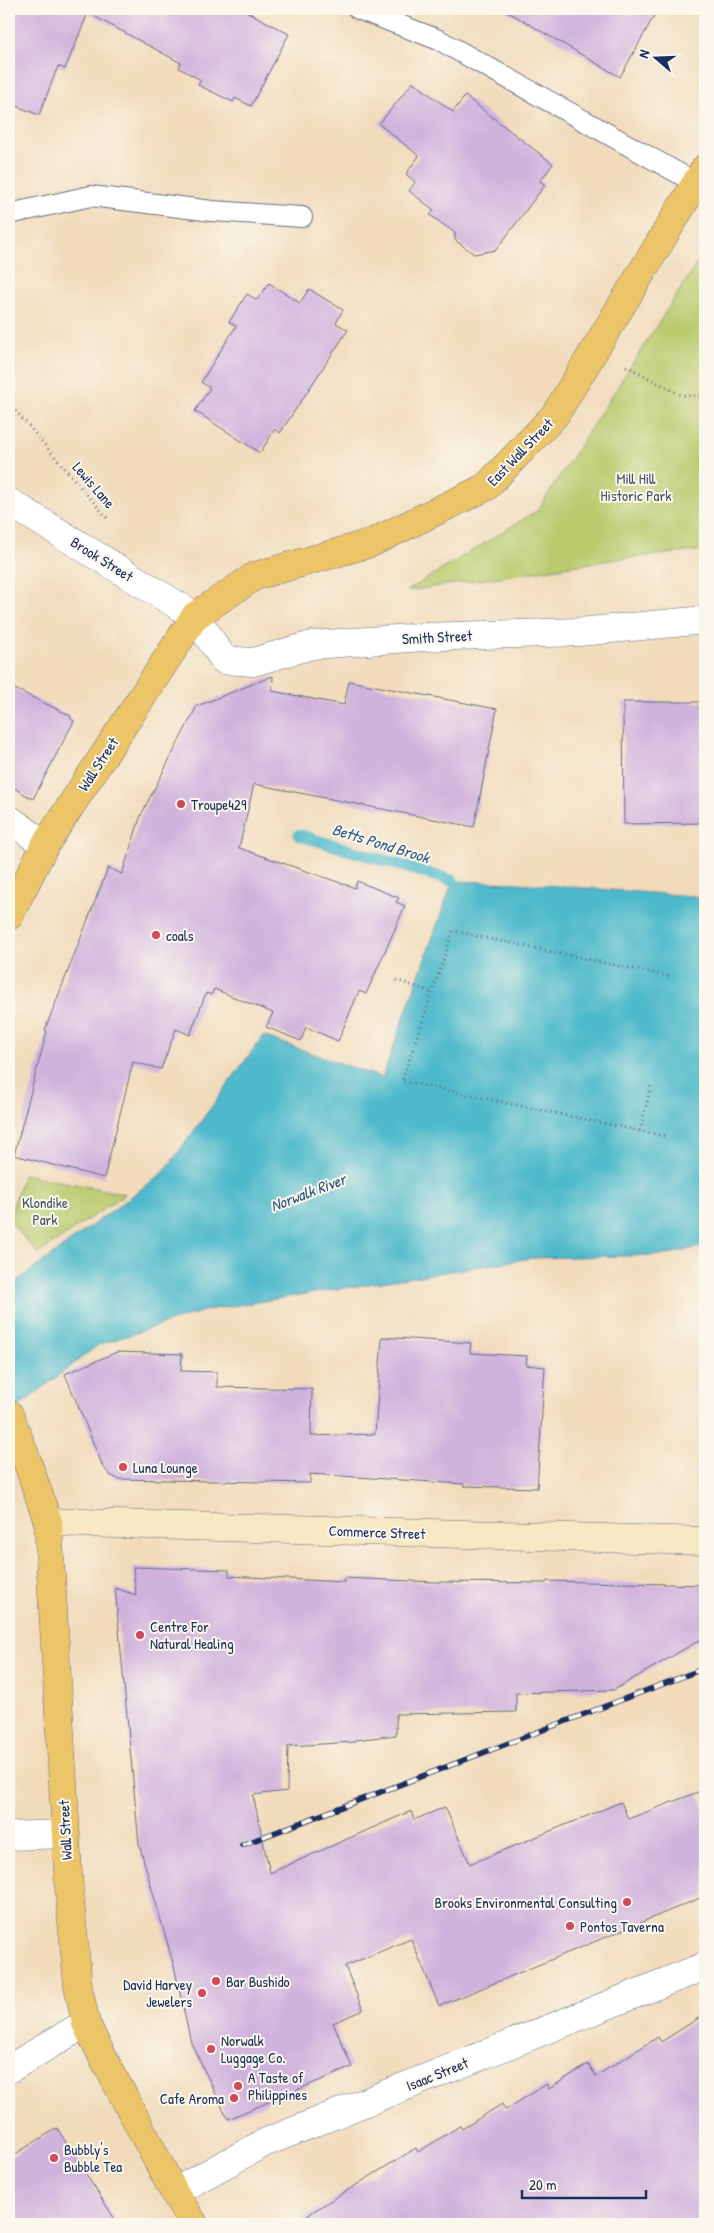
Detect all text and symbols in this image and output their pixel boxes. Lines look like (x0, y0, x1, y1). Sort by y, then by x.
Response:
north arrow (632, 32, 682, 82)
text: N (633, 46, 654, 60)
street label: East Wall Street (482, 413, 558, 491)
street label: Lewis Lane (68, 457, 120, 513)
park label: Mill Hill Historic Park (601, 468, 671, 506)
street label: Brook Street (67, 532, 138, 587)
street label: Smith Street (401, 625, 473, 649)
street label: Wall Street (73, 732, 124, 795)
place label: Troupe429 (191, 794, 247, 815)
marker: Troupe429 (175, 798, 187, 810)
water label: Betts Pond Brook (330, 818, 434, 869)
place label: coals (166, 925, 194, 946)
marker: coals (150, 929, 162, 941)
water label: Norwalk River (267, 1167, 351, 1216)
park label: Klondike Park (22, 1192, 68, 1230)
place label: Luna Lounge (133, 1457, 198, 1478)
marker: Luna Lounge (117, 1461, 129, 1473)
street label: Commerce Street (328, 1520, 426, 1544)
place label: Centre For Natural Healing (150, 1616, 234, 1654)
marker: Centre For Natural Healing (134, 1629, 146, 1641)
street label: Wall Street (53, 1799, 77, 1860)
place label: Brooks Environmental Consulting (434, 1892, 617, 1913)
marker: Brooks Environmental Consulting (621, 1896, 633, 1908)
place label: Pontos Taverna (580, 1916, 664, 1937)
marker: Pontos Taverna (564, 1920, 576, 1932)
place label: Bar Bushido (226, 1971, 290, 1992)
place label: David Harvey Jewelers (123, 1974, 192, 2012)
marker: Bar Bushido (210, 1975, 222, 1987)
marker: David Harvey Jewelers (196, 1987, 208, 1999)
place label: Norwalk Luggage Co. (221, 2030, 285, 2068)
marker: Norwalk Luggage Co. (205, 2043, 217, 2055)
street label: Isaac Street (403, 2052, 472, 2096)
place label: A Taste of Philippines (248, 2067, 307, 2105)
marker: A Taste of Philippines (232, 2080, 244, 2092)
place label: Cafe Aroma (160, 2088, 224, 2109)
marker: Cafe Aroma (228, 2092, 240, 2104)
place label: Bubbly's Bubble Tea (64, 2139, 122, 2177)
marker: Bubbly's Bubble Tea (48, 2152, 60, 2164)
scale bar (522, 2168, 645, 2200)
text: 20 m (529, 2174, 556, 2195)

